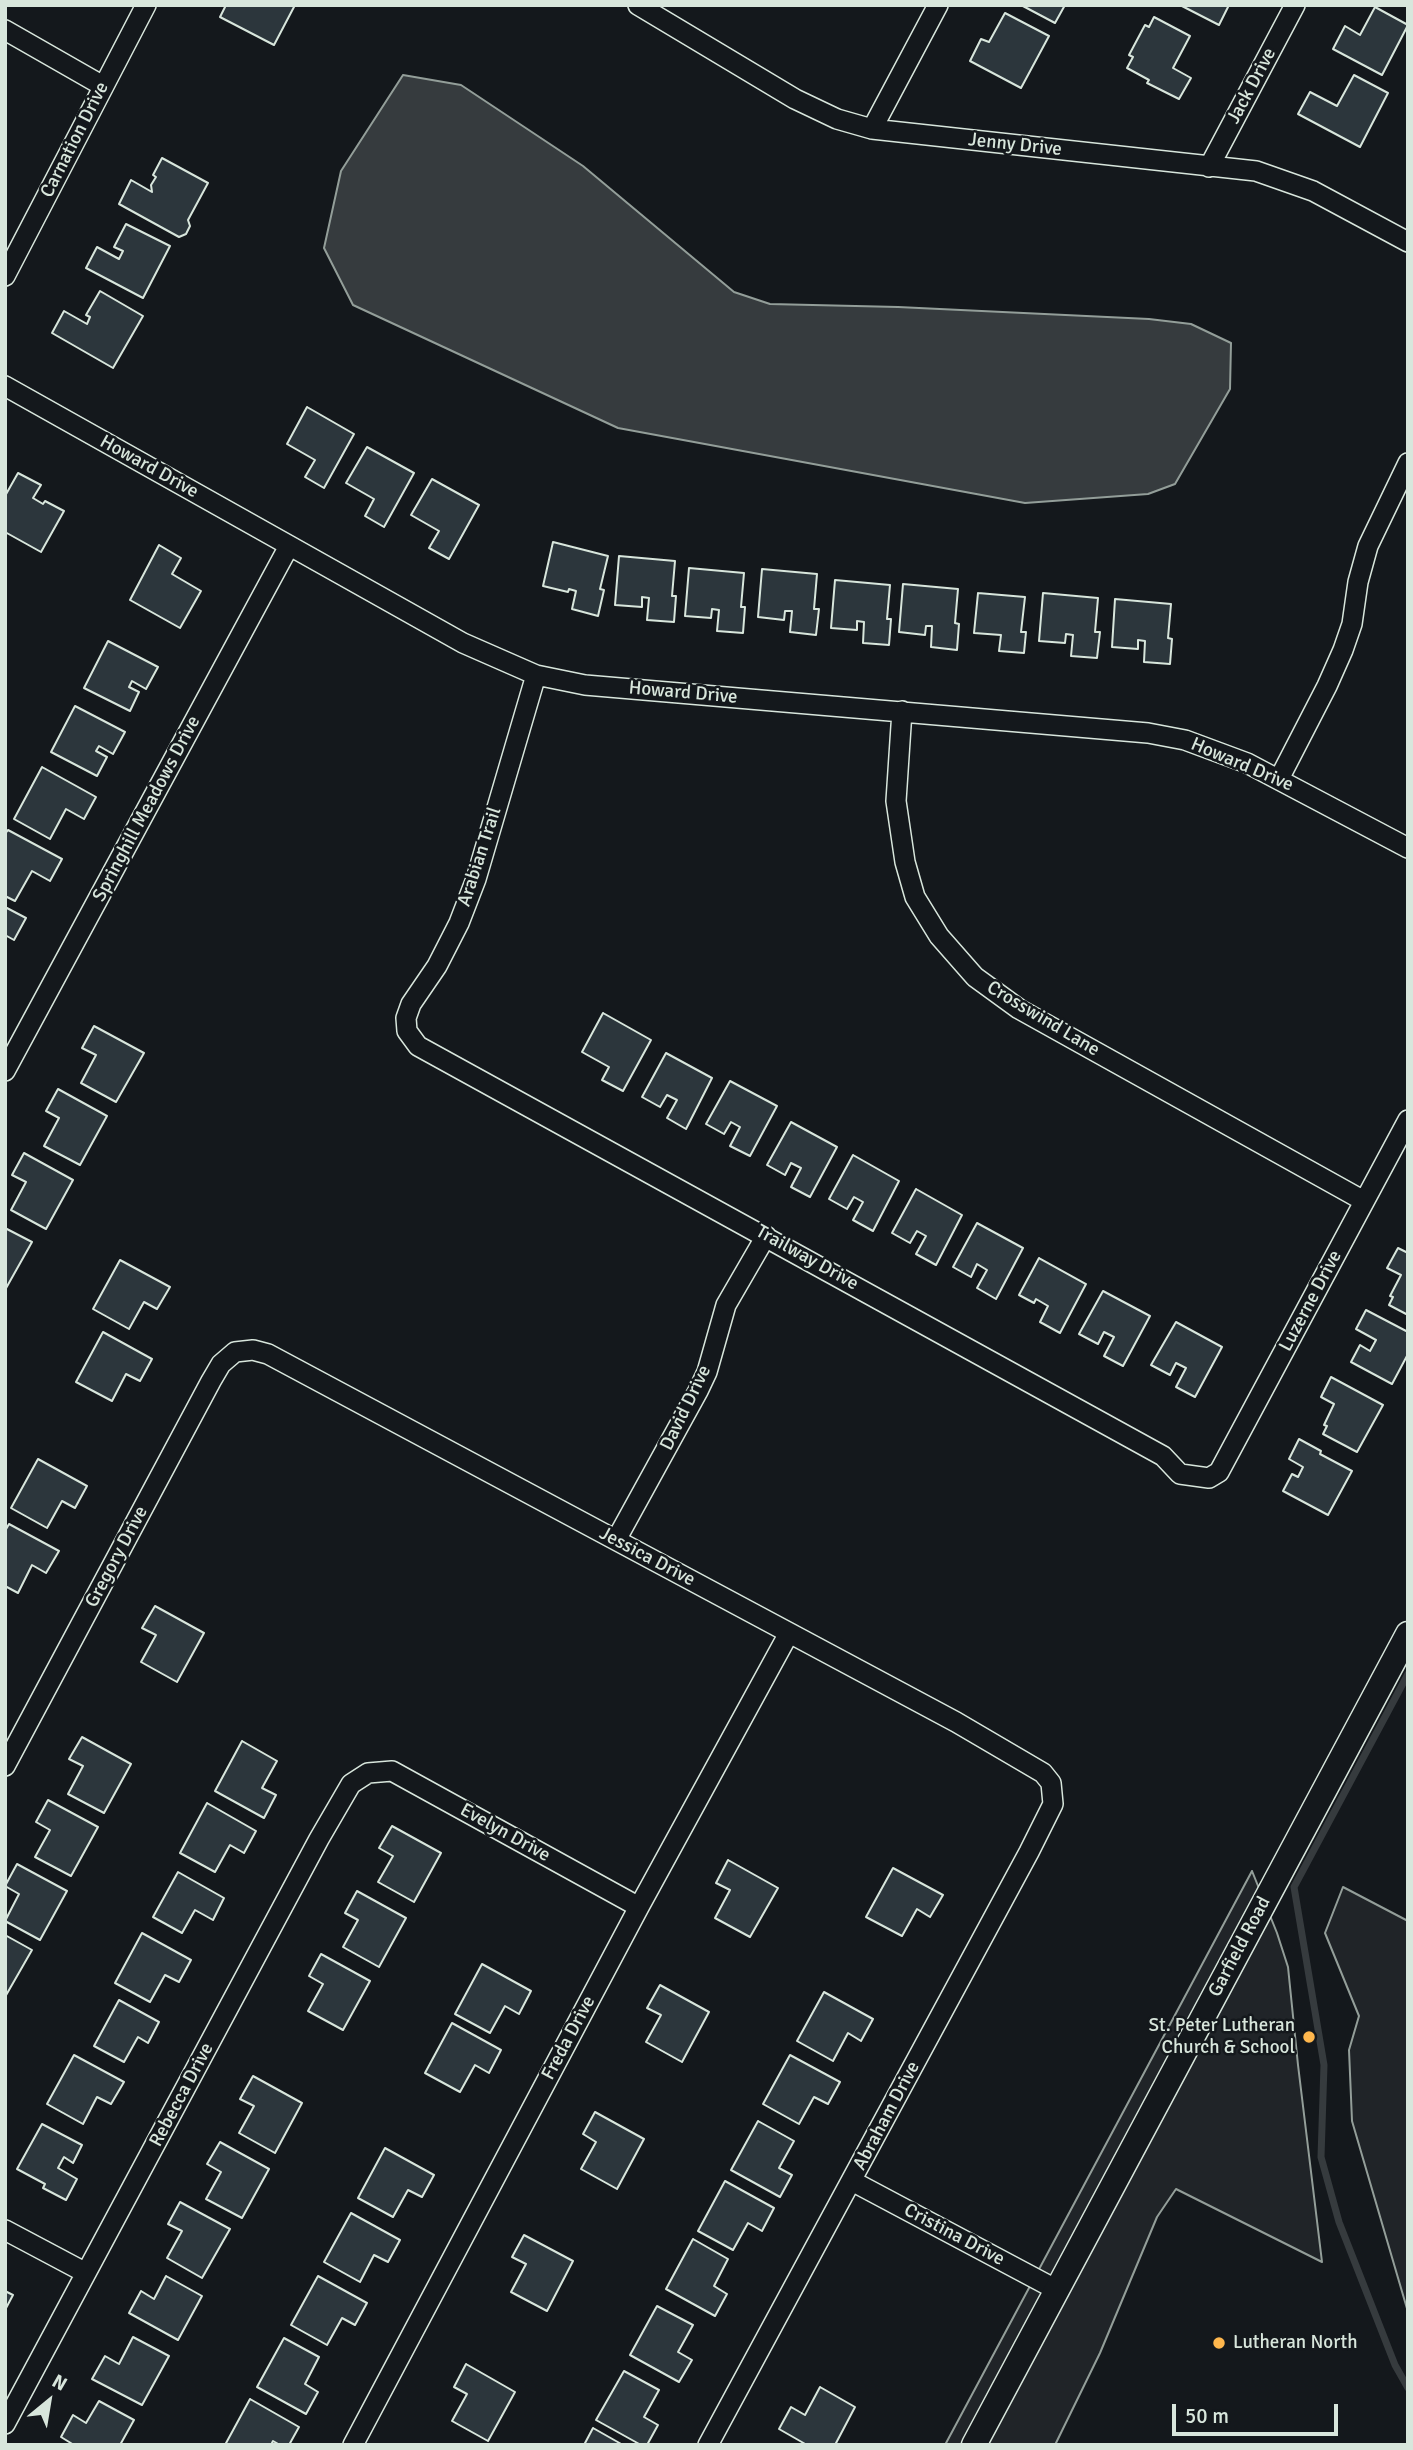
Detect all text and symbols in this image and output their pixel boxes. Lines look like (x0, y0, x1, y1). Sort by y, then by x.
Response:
street label: Jack Drive (1223, 44, 1281, 128)
street label: Carnation Drive (36, 78, 114, 202)
street label: Jenny Drive (967, 129, 1063, 161)
street label: Howard Drive (96, 431, 202, 503)
street label: Howard Drive (628, 677, 738, 709)
street label: Springhill Meadows Drive (88, 712, 206, 906)
street label: Howard Drive (1187, 733, 1297, 797)
street label: Arabian Trail (453, 804, 507, 910)
street label: Crosswind Lane (982, 976, 1104, 1062)
street label: Trailway Drive (752, 1220, 862, 1296)
street label: Luzerne Drive (1275, 1247, 1347, 1355)
street label: David Drive (656, 1362, 716, 1454)
street label: Gregory Drive (81, 1503, 153, 1611)
street label: Jessica Drive (595, 1522, 699, 1592)
street label: Evelyn Drive (456, 1799, 554, 1867)
street label: Garfield Road (1204, 1893, 1276, 2001)
street label: Freda Drive (537, 1992, 601, 2084)
place label: St. Peter Lutheran Church & School (1148, 2015, 1295, 2059)
marker: St. Peter Lutheran Church & School (1301, 2029, 1317, 2045)
street label: Rebecca Drive (145, 2039, 219, 2151)
street label: Abraham Drive (849, 2058, 925, 2174)
street label: Cristina Drive (900, 2199, 1008, 2271)
place label: Lutheran North (1233, 2332, 1358, 2354)
marker: Lutheran North (1211, 2335, 1227, 2351)
north arrow (14, 2366, 84, 2436)
text: N (48, 2369, 71, 2397)
scale bar (1175, 2390, 1341, 2434)
text: 50 m (1185, 2403, 1229, 2429)

